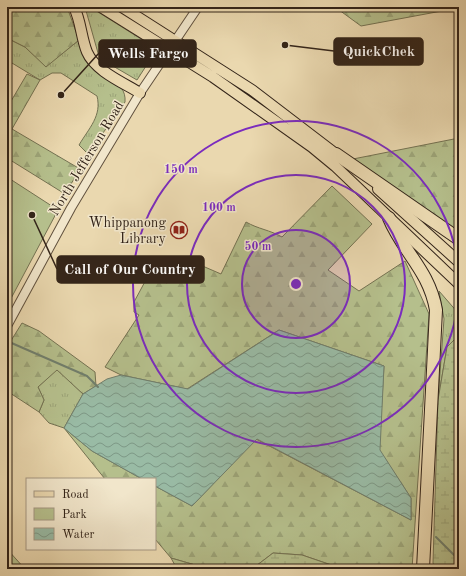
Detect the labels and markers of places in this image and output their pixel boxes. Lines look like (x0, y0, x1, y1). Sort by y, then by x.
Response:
callout: QuickChek (334, 38, 423, 65)
callout: Wells Fargo (99, 40, 196, 67)
place label: Whippanong Library (89, 216, 167, 246)
library icon: Whippanong Library (169, 220, 189, 240)
callout: Call of Our Country (57, 256, 204, 283)
centre of rings (289, 277, 303, 291)

